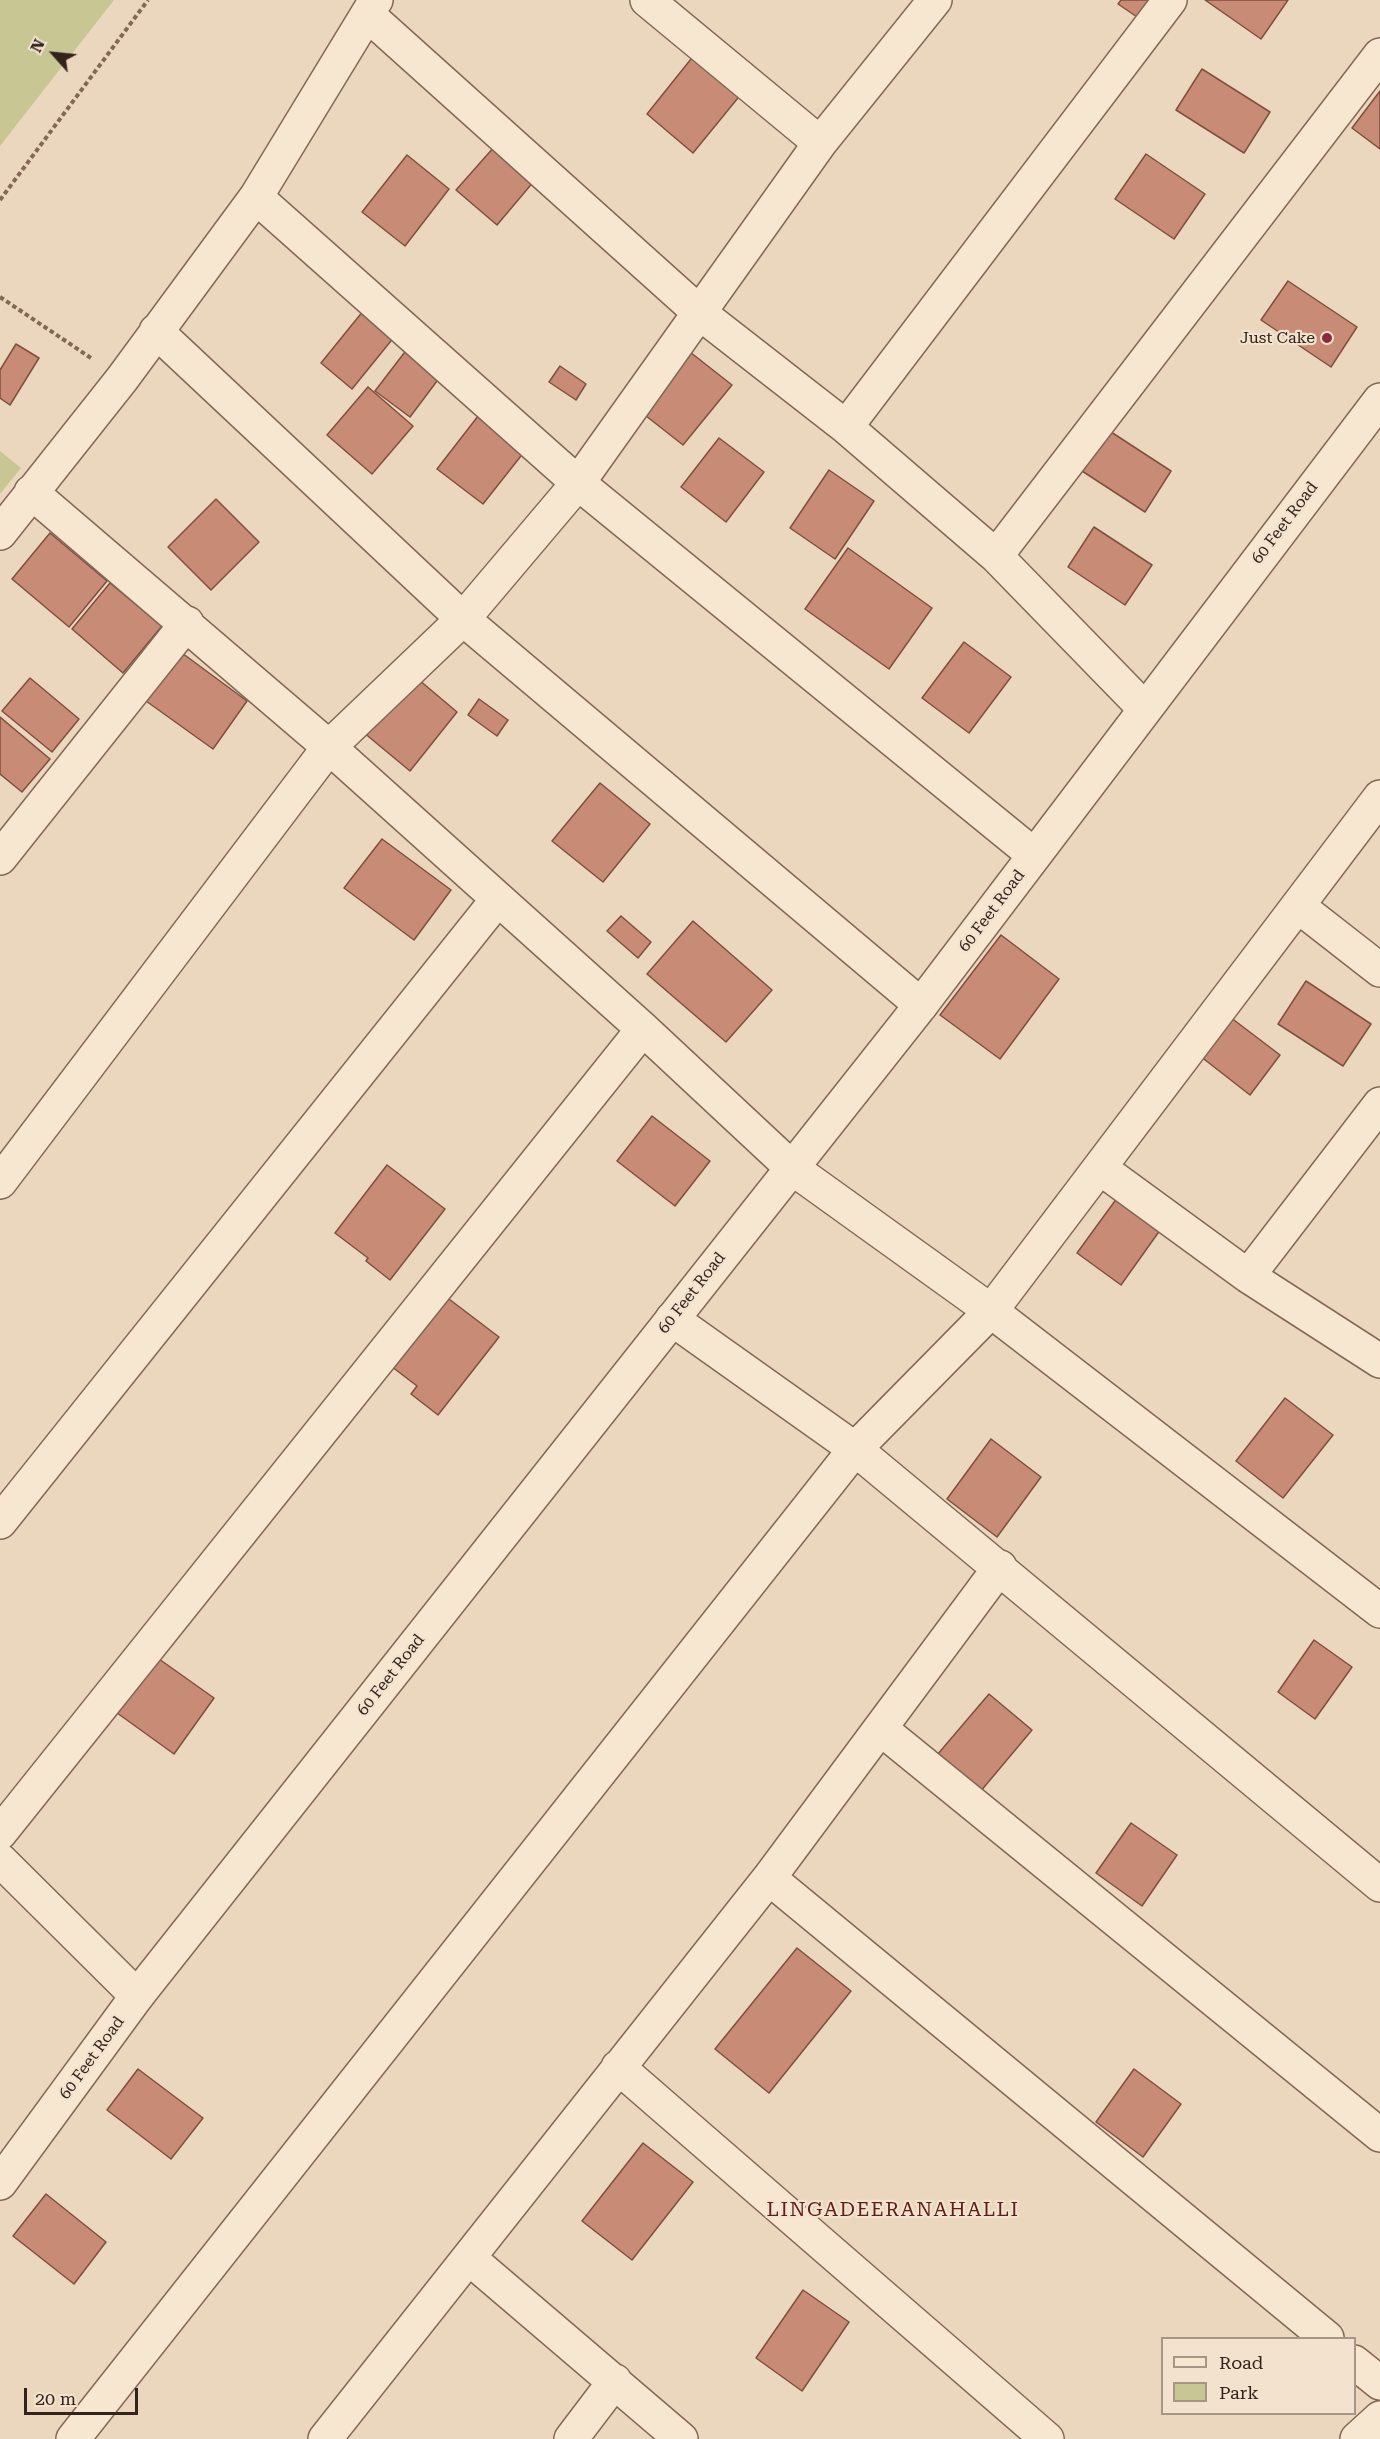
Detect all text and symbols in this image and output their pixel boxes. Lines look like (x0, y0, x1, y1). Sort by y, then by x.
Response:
north arrow (24, 24, 84, 84)
text: N (26, 36, 49, 55)
place label: Just Cake (1240, 328, 1315, 348)
marker: Just Cake (1320, 331, 1334, 345)
street label: 60 Feet Road (1248, 478, 1322, 568)
street label: 60 Feet Road (955, 866, 1029, 956)
street label: 60 Feet Road (654, 1249, 730, 1337)
street label: 60 Feet Road (353, 1631, 429, 1719)
street label: 60 Feet Road (55, 2013, 129, 2103)
district label: LINGADEERANAHALLI (767, 2198, 1019, 2222)
legend (1161, 2337, 1356, 2415)
text: Road (1219, 2352, 1263, 2373)
scale bar (27, 2376, 141, 2414)
text: Park (1219, 2382, 1259, 2403)
text: 20 m (35, 2388, 76, 2409)

